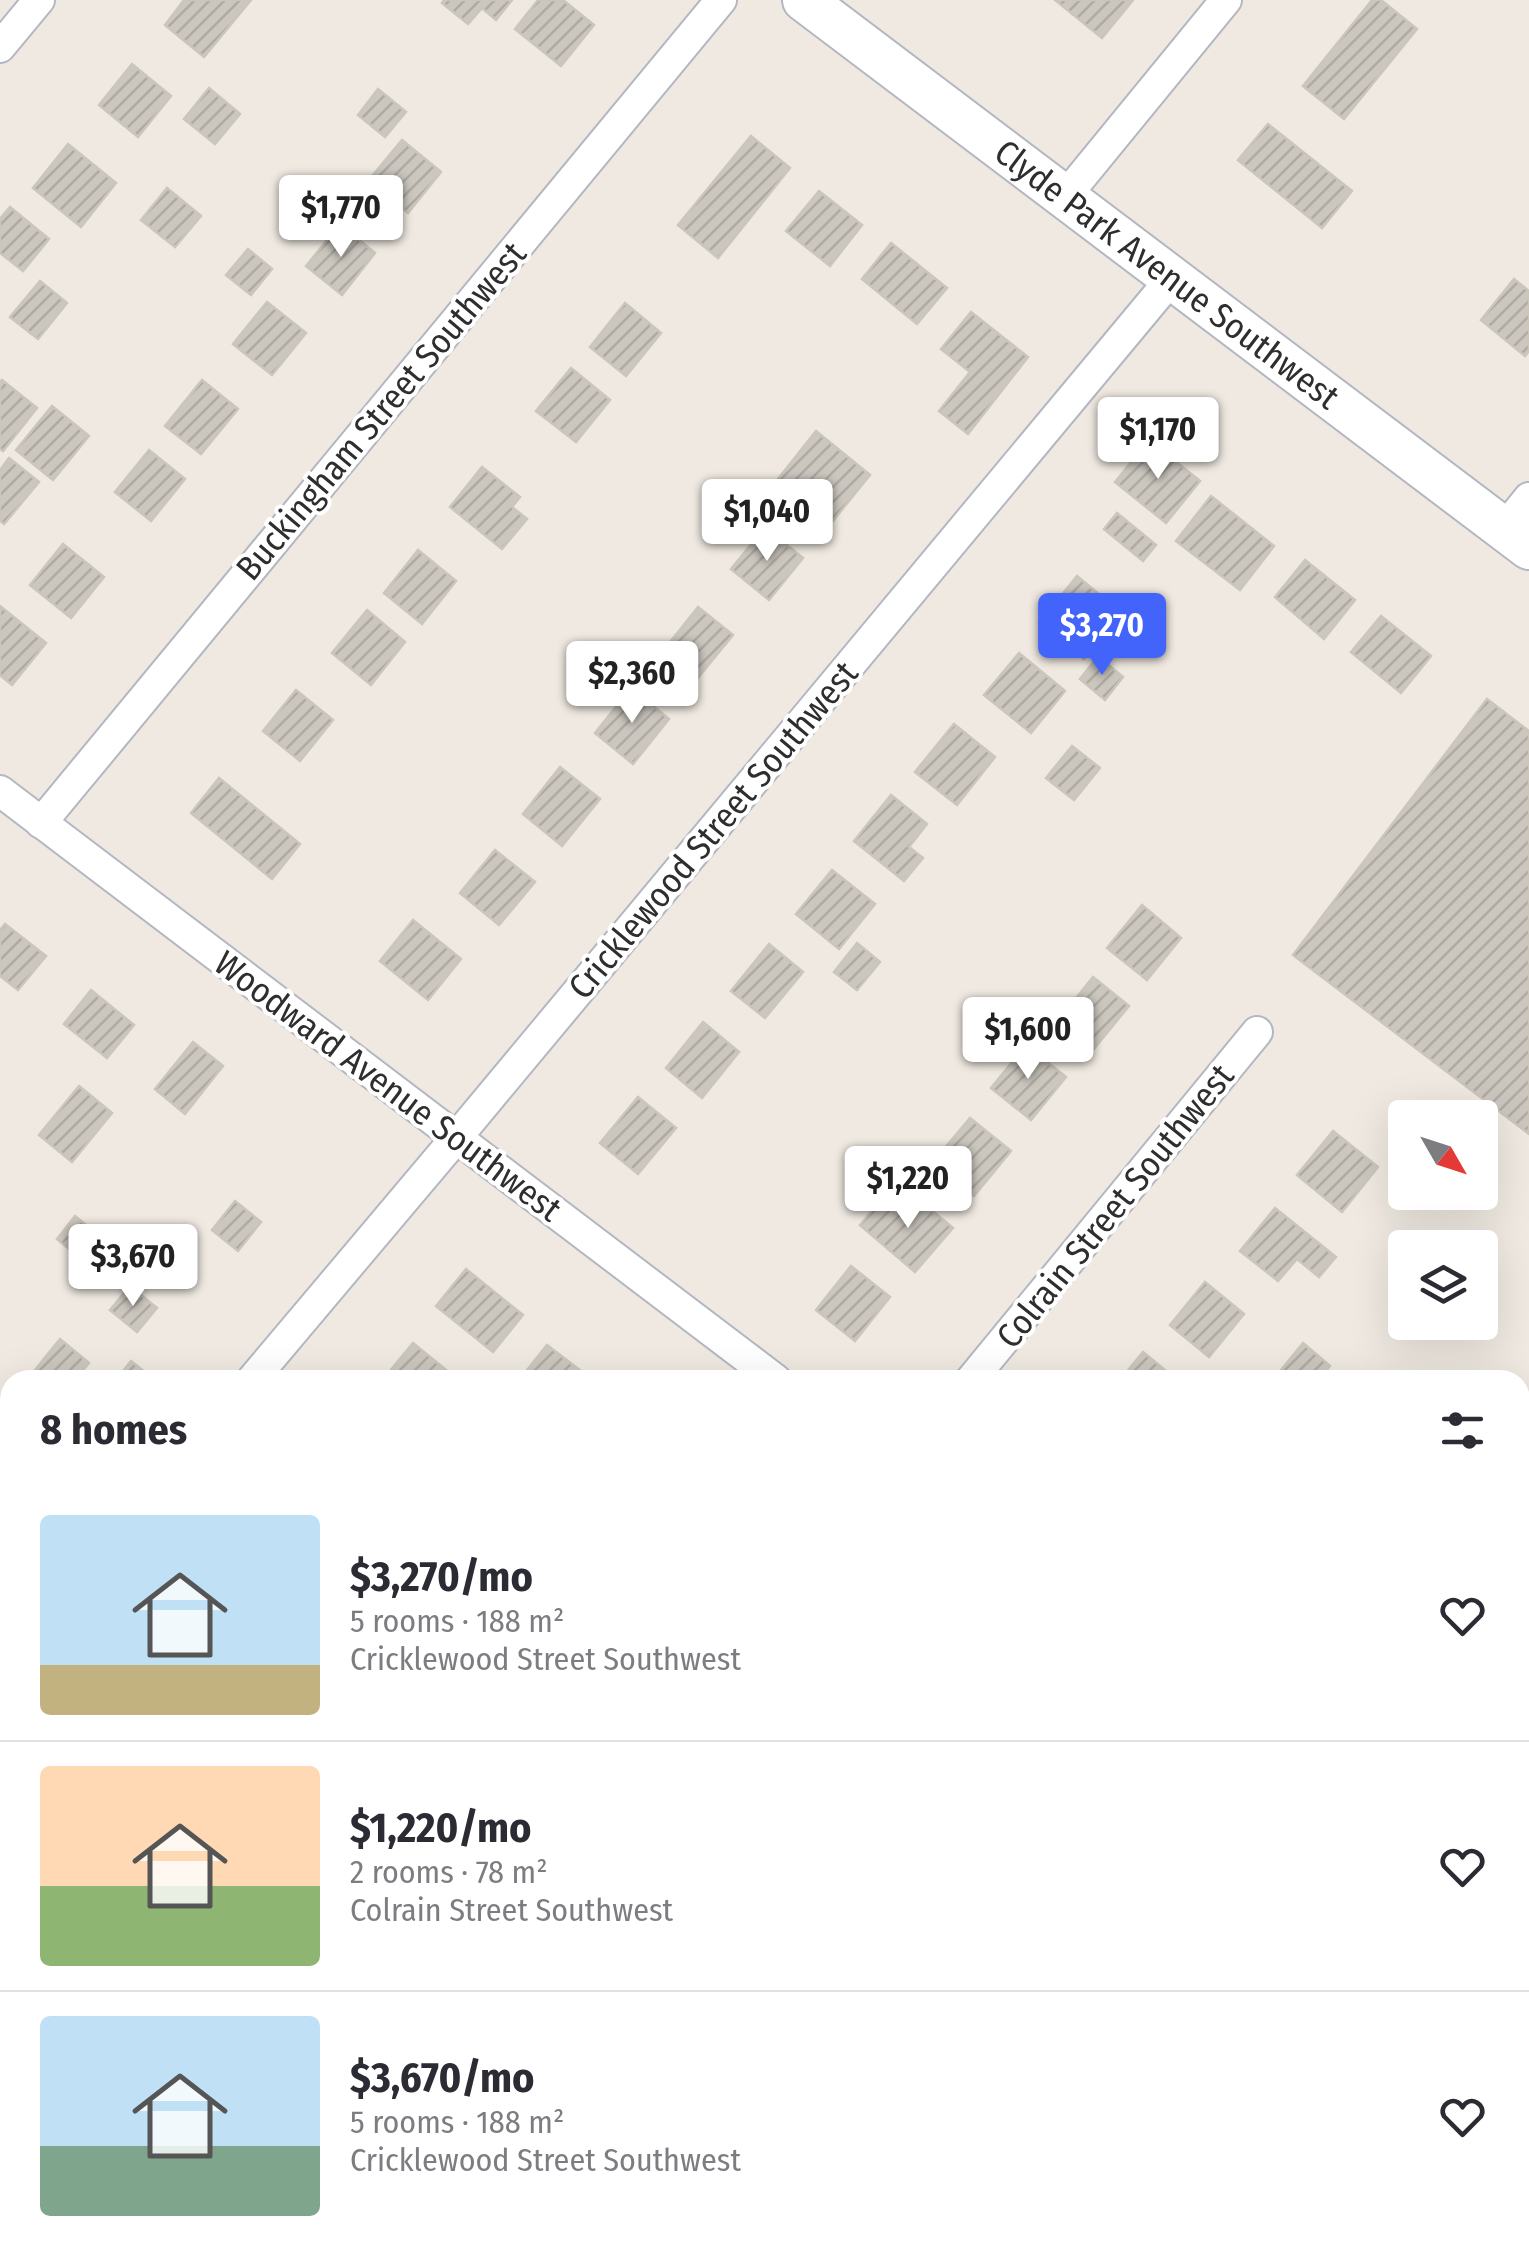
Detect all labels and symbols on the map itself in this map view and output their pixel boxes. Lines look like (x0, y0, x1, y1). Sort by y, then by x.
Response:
street label: Clyde Park Avenue Southwest (987, 131, 1348, 418)
pin: $1,770 (260, 175, 422, 260)
street label: Buckingham Street Southwest (227, 233, 535, 588)
pin: $1,170 (1077, 397, 1239, 482)
pin: $1,040 (686, 479, 848, 564)
pin: $3,270 (1021, 593, 1183, 678)
pin: $2,360 (551, 641, 713, 726)
street label: Cricklewood Street Southwest (560, 652, 867, 1007)
street label: Woodward Avenue Southwest (206, 942, 570, 1230)
pin: $1,600 (947, 997, 1109, 1082)
street label: Colrain Street Southwest (987, 1055, 1243, 1357)
north arrow (1388, 1100, 1498, 1210)
pin: $1,220 (827, 1146, 989, 1231)
pin: $3,670 (52, 1224, 214, 1309)

